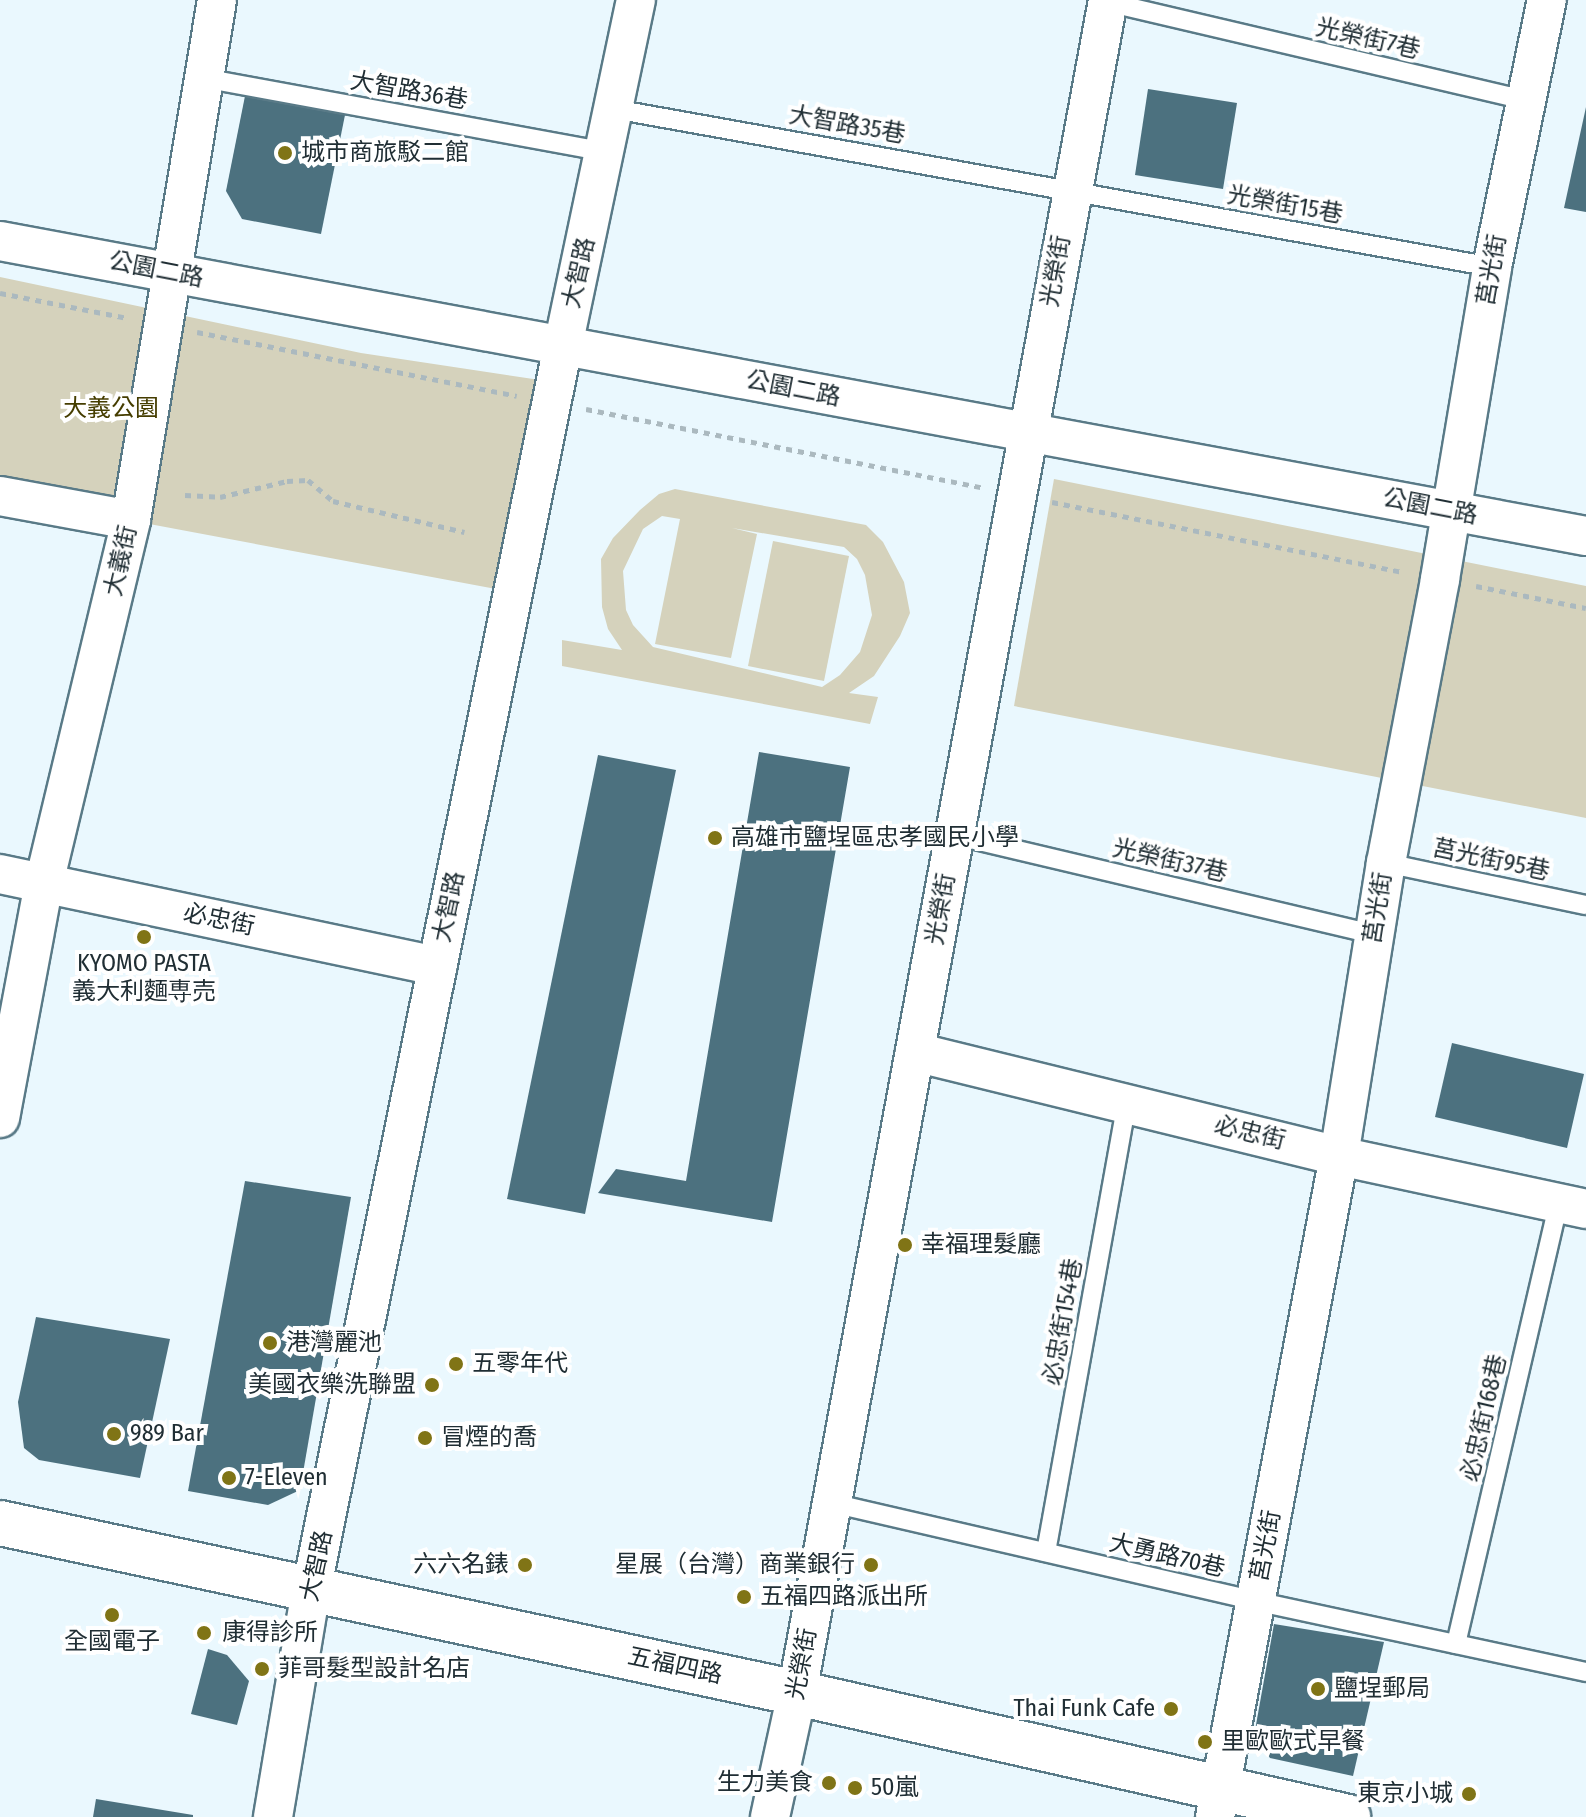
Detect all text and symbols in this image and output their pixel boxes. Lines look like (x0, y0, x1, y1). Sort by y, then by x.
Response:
street label: 光榮街7巷 (1313, 13, 1423, 65)
street label: 大智路36巷 (348, 67, 470, 115)
street label: 大智路35巷 (786, 101, 908, 149)
place label: 城市商旅駁二館 (301, 139, 469, 167)
marker: 城市商旅駁二館 (276, 144, 294, 162)
street label: 光榮街15巷 (1225, 181, 1345, 229)
street label: 莒光街 (1472, 232, 1512, 308)
street label: 光榮街 (1036, 233, 1076, 309)
street label: 大智路 (557, 235, 601, 311)
street label: 公園二路 (106, 247, 206, 293)
street label: 公園二路 (743, 366, 843, 412)
park label: 大義公園 (63, 395, 159, 423)
street label: 公園二路 (1380, 484, 1480, 530)
street label: 大義街 (99, 523, 143, 599)
place label: 高雄市鹽埕區忠孝國民小學 (731, 824, 1019, 852)
marker: 高雄市鹽埕區忠孝國民小學 (706, 829, 724, 847)
street label: 光榮街37巷 (1110, 834, 1230, 888)
street label: 莒光街95巷 (1430, 834, 1552, 886)
street label: 大智路 (427, 869, 471, 945)
street label: 莒光街 (1358, 870, 1398, 946)
street label: 光榮街 (921, 871, 961, 947)
street label: 必忠街 (181, 898, 257, 942)
marker: KYOMO PASTA 義大利麵専売 (135, 928, 153, 946)
place label: KYOMO PASTA 義大利麵専売 (72, 950, 216, 1006)
street label: 必忠街 (1212, 1110, 1288, 1156)
place label: 幸福理髮廳 (921, 1231, 1041, 1259)
marker: 幸福理髮廳 (896, 1236, 914, 1254)
street label: 必忠街154巷 (1038, 1256, 1088, 1388)
place label: 港灣麗池 (286, 1329, 382, 1357)
marker: 港灣麗池 (261, 1334, 279, 1352)
place label: 五零年代 (472, 1350, 568, 1378)
street label: 必忠街168巷 (1455, 1352, 1513, 1484)
marker: 五零年代 (447, 1355, 465, 1373)
place label: 美國衣樂洗聯盟 (248, 1371, 416, 1399)
marker: 美國衣樂洗聯盟 (423, 1376, 441, 1394)
place label: 989 Bar (130, 1420, 204, 1448)
place label: 冒煙的喬 (441, 1424, 537, 1452)
marker: 989 Bar (105, 1425, 123, 1443)
marker: 冒煙的喬 (416, 1429, 434, 1447)
place label: 7-Eleven (245, 1464, 328, 1492)
marker: 7-Eleven (220, 1469, 238, 1487)
street label: 莒光街 (1245, 1508, 1287, 1584)
street label: 大智路 (295, 1528, 339, 1604)
street label: 大勇路70巷 (1106, 1529, 1228, 1583)
place label: 六六名錶 (413, 1551, 509, 1579)
place label: 星展（台灣）商業銀行 (615, 1551, 855, 1579)
marker: 六六名錶 (516, 1556, 534, 1574)
marker: 星展（台灣）商業銀行 (862, 1556, 880, 1574)
place label: 五福四路派出所 (760, 1583, 928, 1611)
marker: 五福四路派出所 (735, 1588, 753, 1606)
marker: 全國電子 (103, 1606, 121, 1624)
place label: 康得診所 (222, 1619, 318, 1647)
marker: 康得診所 (193, 1622, 215, 1644)
street label: 光榮街 (781, 1626, 823, 1702)
place label: 全國電子 (64, 1628, 160, 1656)
street label: 五福四路 (625, 1642, 725, 1690)
place label: 菲哥髮型設計名店 (278, 1655, 470, 1683)
marker: 菲哥髮型設計名店 (253, 1660, 271, 1678)
place label: 鹽埕郵局 (1334, 1675, 1430, 1703)
marker: 鹽埕郵局 (1309, 1680, 1327, 1698)
place label: Thai Funk Cafe (1013, 1695, 1155, 1723)
marker: Thai Funk Cafe (1162, 1700, 1180, 1718)
place label: 里歐歐式早餐 (1221, 1728, 1365, 1756)
marker: 里歐歐式早餐 (1196, 1733, 1214, 1751)
place label: 生力美食 (717, 1769, 813, 1797)
marker: 生力美食 (820, 1774, 838, 1792)
place label: 50嵐 (871, 1774, 919, 1802)
marker: 50嵐 (846, 1779, 864, 1797)
place label: 東京小城 (1357, 1780, 1453, 1808)
marker: 東京小城 (1460, 1785, 1478, 1803)

